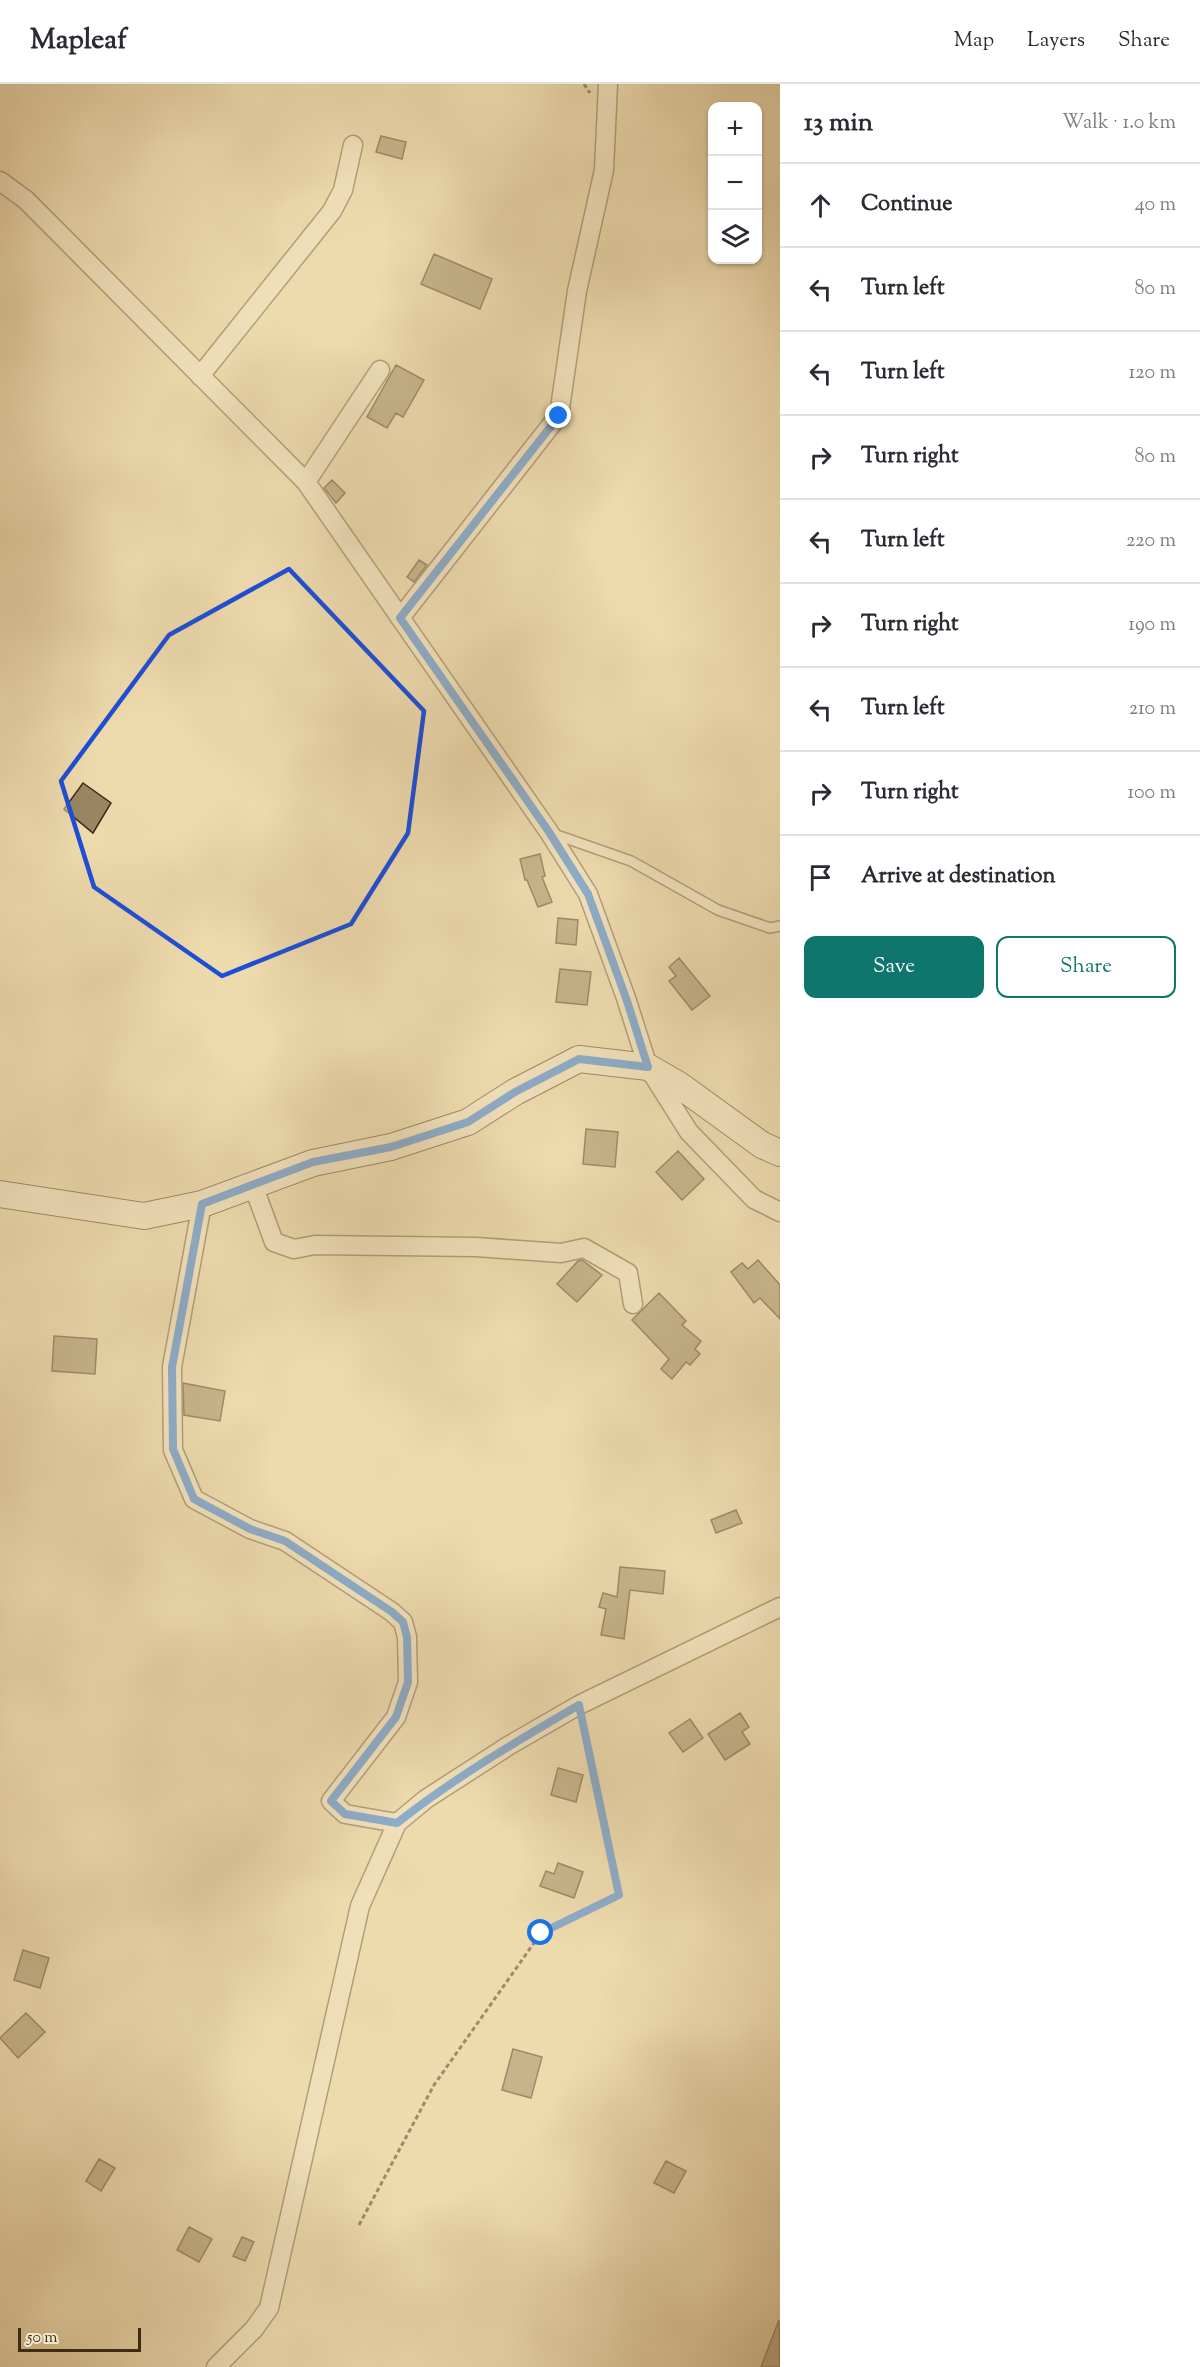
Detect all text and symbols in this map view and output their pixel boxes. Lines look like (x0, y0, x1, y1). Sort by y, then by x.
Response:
text: Mapleaf (30, 21, 127, 61)
text: Map (954, 26, 994, 56)
text: Layers (1027, 26, 1085, 56)
text: Share (1118, 26, 1170, 56)
map controls (708, 102, 762, 264)
button: + (708, 102, 762, 156)
text: 13 min (804, 105, 873, 142)
text: Walk · 1.0 km (1062, 109, 1176, 138)
button: − (708, 156, 762, 210)
icon: ahead (804, 189, 837, 222)
text: Continue (861, 189, 952, 221)
text: 40 m (1135, 191, 1176, 220)
button: layers (708, 210, 762, 264)
icon: left (804, 273, 837, 306)
text: Turn left (861, 273, 944, 305)
text: 80 m (1135, 275, 1176, 304)
icon: left (804, 357, 837, 390)
text: Turn left (861, 357, 944, 389)
text: 120 m (1128, 359, 1176, 388)
route end (545, 402, 571, 428)
icon: right (804, 441, 837, 474)
text: Turn right (861, 441, 958, 473)
text: 80 m (1135, 443, 1176, 472)
icon: left (804, 525, 837, 558)
text: Turn left (861, 525, 944, 557)
text: 220 m (1126, 527, 1176, 556)
icon: right (804, 609, 837, 642)
text: Turn right (861, 609, 958, 641)
text: 190 m (1128, 611, 1176, 640)
icon: left (804, 693, 837, 726)
text: Turn left (861, 693, 944, 725)
text: 210 m (1129, 695, 1176, 724)
icon: right (804, 777, 837, 810)
text: Turn right (861, 777, 958, 809)
text: 100 m (1127, 779, 1176, 808)
icon: arrive (804, 861, 837, 894)
text: Arrive at destination (861, 861, 1056, 893)
button: Save (804, 936, 984, 998)
button: Share (996, 936, 1176, 998)
route start (527, 1919, 553, 1945)
scale bar (18, 2325, 141, 2352)
text: 50 m (27, 2327, 58, 2350)

